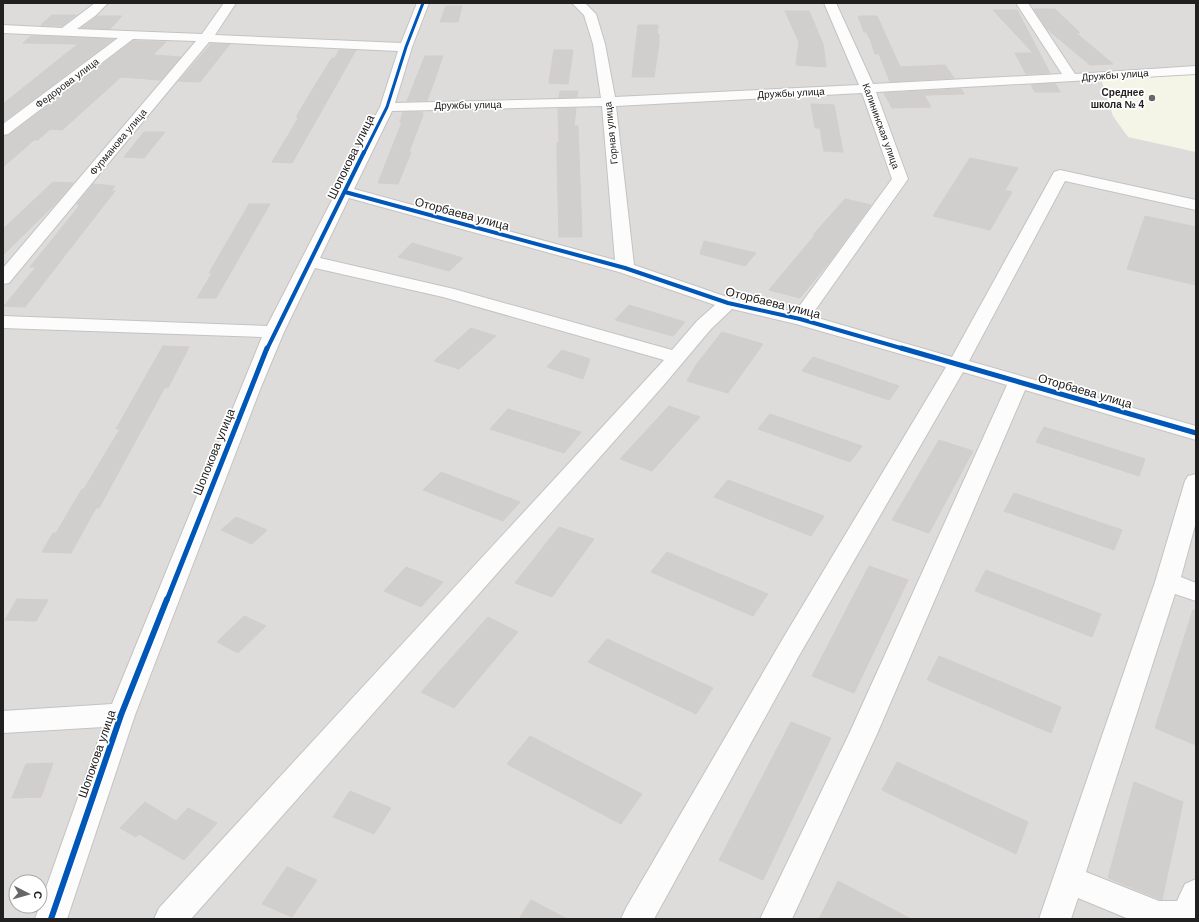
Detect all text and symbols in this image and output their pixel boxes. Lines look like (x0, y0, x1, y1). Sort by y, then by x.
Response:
street label: Федорова улица (33, 55, 101, 110)
street label: Дружбы улица (1081, 67, 1149, 83)
street label: Калининская улица (860, 82, 902, 171)
street label: Дружбы улица (757, 86, 825, 100)
place label: Среднее школа № 4 (1091, 87, 1144, 110)
marker: Среднее школа № 4 (1147, 93, 1157, 103)
street label: Дружбы улица (434, 99, 502, 111)
street label: Горная улица (602, 101, 620, 165)
street label: Фурманова улица (87, 106, 149, 177)
street label: Шопокова улица (325, 112, 378, 201)
street label: Оторбаева улица (413, 195, 511, 233)
street label: Оторбаева улица (724, 284, 822, 322)
street label: Оторбаева улица (1036, 371, 1134, 411)
street label: Шопокова улица (190, 406, 238, 497)
street label: Шопокова улица (75, 708, 119, 800)
north arrow (8, 874, 48, 914)
text: С (32, 890, 44, 900)

